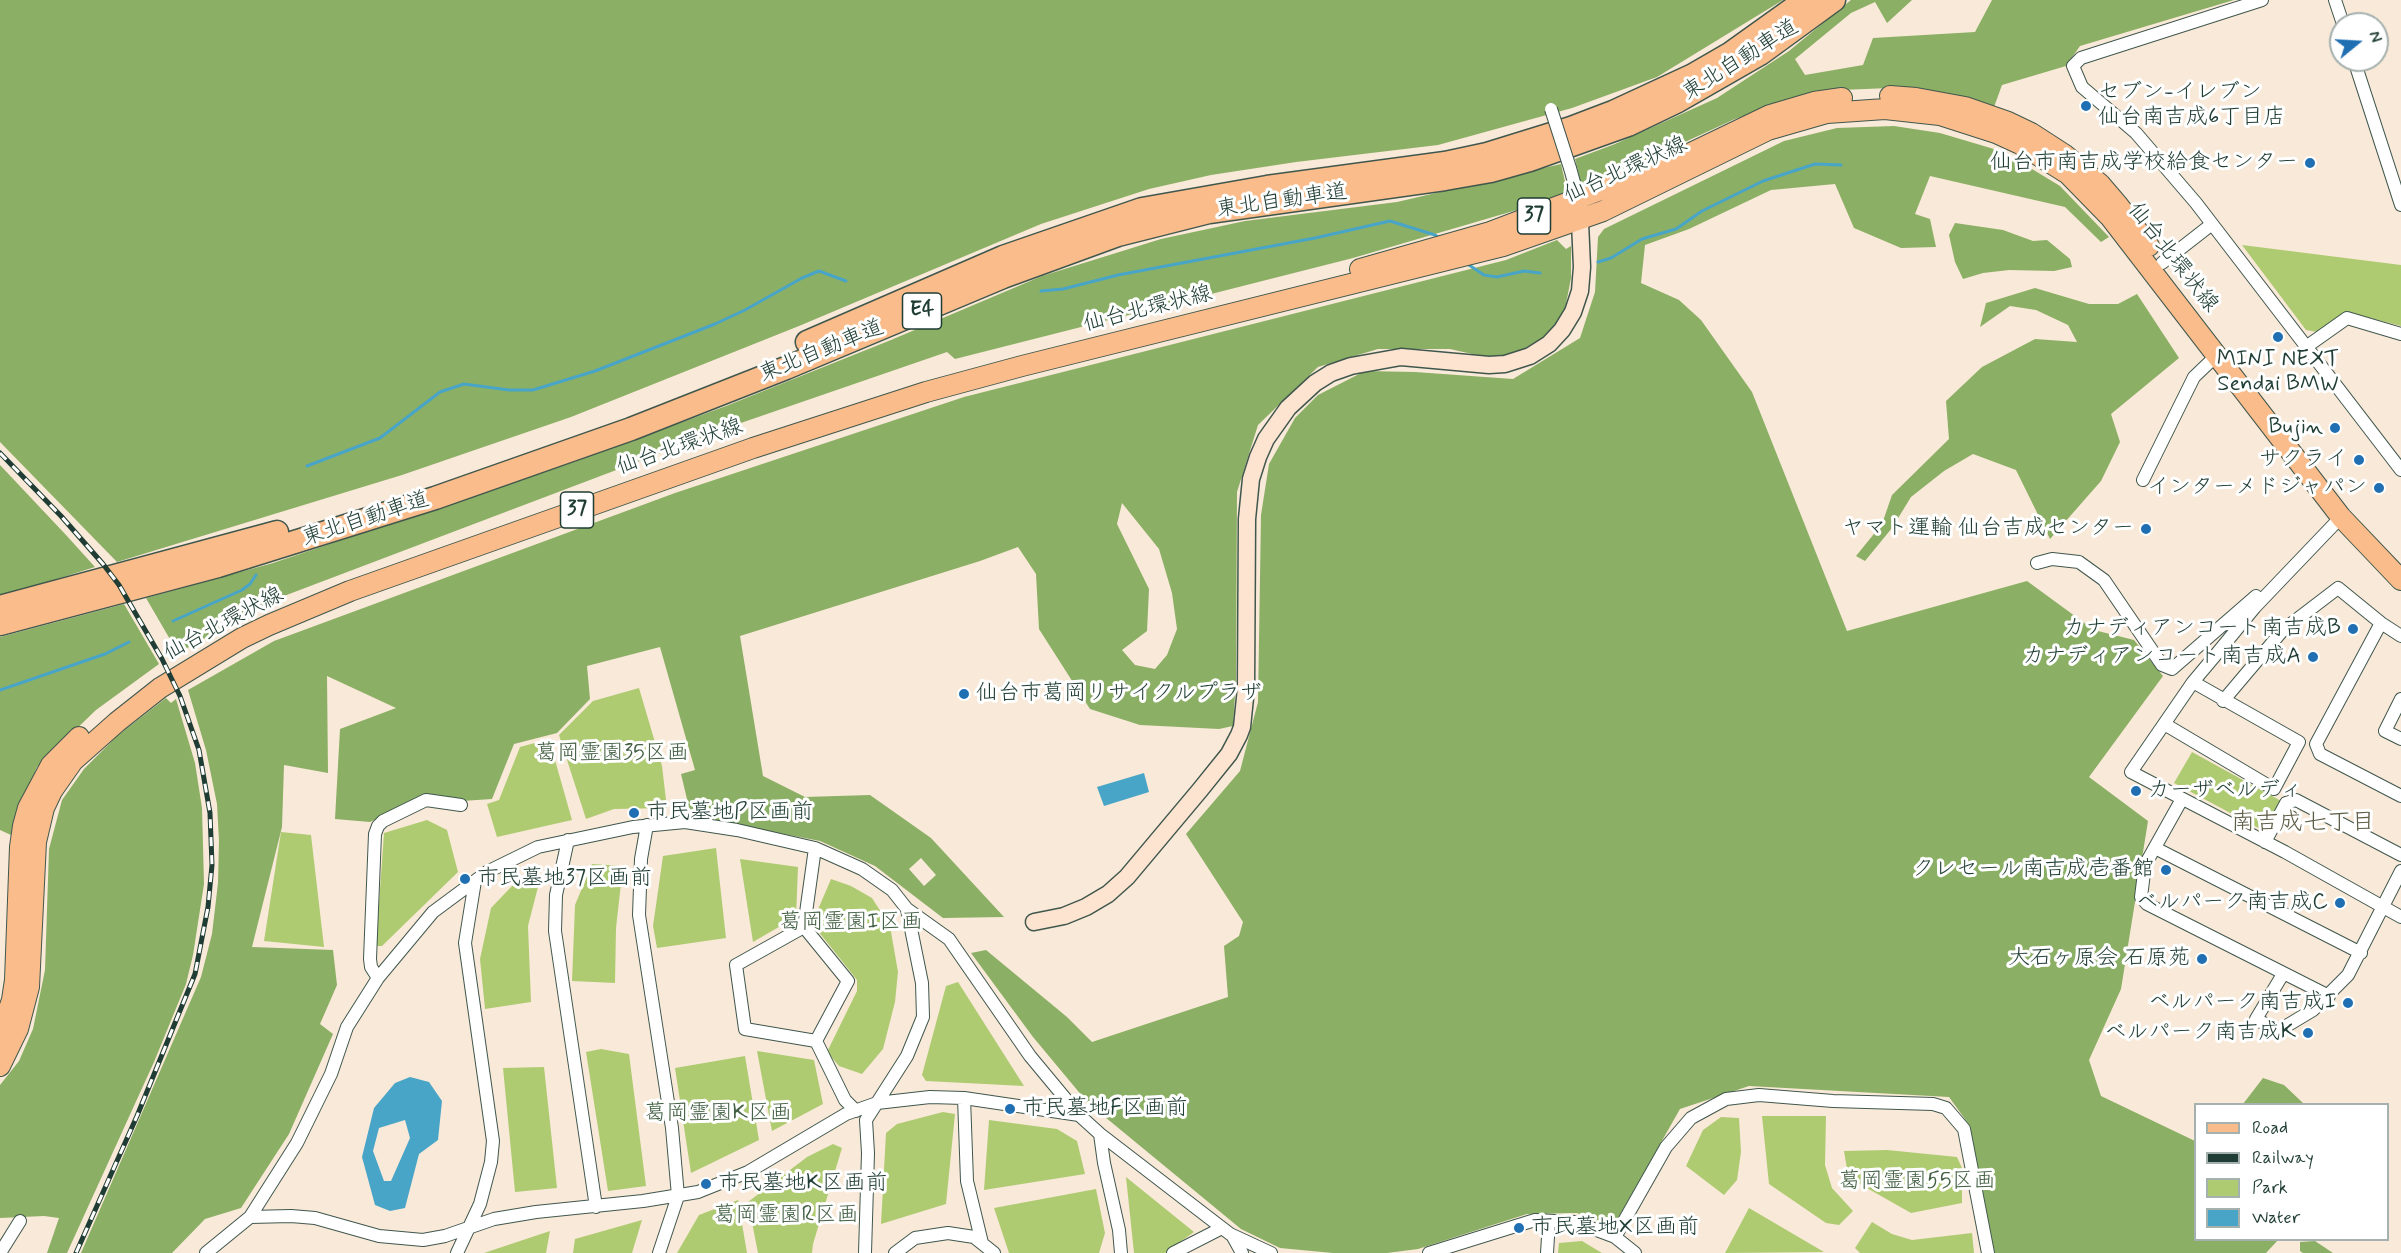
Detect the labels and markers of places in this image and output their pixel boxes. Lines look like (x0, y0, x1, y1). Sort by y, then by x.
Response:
place label: セブン-イレブン 仙台南吉成6丁目店 (2098, 80, 2285, 132)
marker: セブン-イレブン 仙台南吉成6丁目店 (2079, 99, 2093, 113)
place label: 仙台市南吉成学校給食センター (1990, 150, 2298, 176)
marker: 仙台市南吉成学校給食センター (2303, 156, 2317, 170)
marker: MINI NEXT Sendai BMW (2271, 330, 2285, 344)
place label: MINI NEXT Sendai BMW (2217, 347, 2339, 398)
place label: Bujin (2269, 415, 2323, 441)
marker: Bujin (2328, 421, 2342, 435)
place label: サクライ (2259, 447, 2347, 473)
marker: サクライ (2352, 453, 2366, 467)
place label: インターメドジャパン (2147, 475, 2367, 501)
marker: インターメドジャパン (2372, 481, 2386, 495)
place label: ヤマト運輸 仙台吉成センター (1842, 516, 2134, 542)
marker: ヤマト運輸 仙台吉成センター (2139, 522, 2153, 536)
place label: カナディアンコート南吉成B (2063, 616, 2341, 642)
marker: カナディアンコート南吉成B (2346, 622, 2360, 636)
place label: カナディアンコート南吉成A (2023, 644, 2301, 670)
marker: カナディアンコート南吉成A (2306, 650, 2320, 664)
place label: 仙台市葛岡リサイクルプラザ (976, 681, 1262, 707)
marker: 仙台市葛岡リサイクルプラザ (957, 687, 971, 701)
place label: カーザベルディ (2148, 778, 2302, 804)
marker: カーザベルディ (2129, 784, 2143, 798)
place label: 市民墓地P区画前 (646, 800, 813, 826)
marker: 市民墓地P区画前 (627, 806, 641, 820)
place label: クレセール南吉成壱番館 (1912, 857, 2154, 883)
marker: クレセール南吉成壱番館 (2159, 863, 2173, 877)
place label: 市民墓地37区画前 (477, 866, 652, 892)
marker: 市民墓地37区画前 (458, 872, 472, 886)
place label: ベルパーク南吉成C (2136, 890, 2328, 916)
marker: ベルパーク南吉成C (2333, 896, 2347, 910)
place label: 大石ヶ原会 石原苑 (2008, 946, 2190, 972)
marker: 大石ヶ原会 石原苑 (2195, 952, 2209, 966)
place label: ベルパーク南吉成I (2148, 990, 2336, 1016)
marker: ベルパーク南吉成I (2341, 996, 2355, 1010)
place label: ベルパーク南吉成K (2104, 1020, 2296, 1046)
marker: ベルパーク南吉成K (2301, 1026, 2315, 1040)
place label: 市民墓地F区画前 (1022, 1096, 1188, 1122)
marker: 市民墓地F区画前 (1003, 1102, 1017, 1116)
place label: 市民墓地K区画前 (718, 1171, 888, 1197)
marker: 市民墓地K区画前 (699, 1177, 713, 1191)
place label: 市民墓地X区画前 (1531, 1215, 1699, 1241)
marker: 市民墓地X区画前 (1512, 1221, 1526, 1235)

